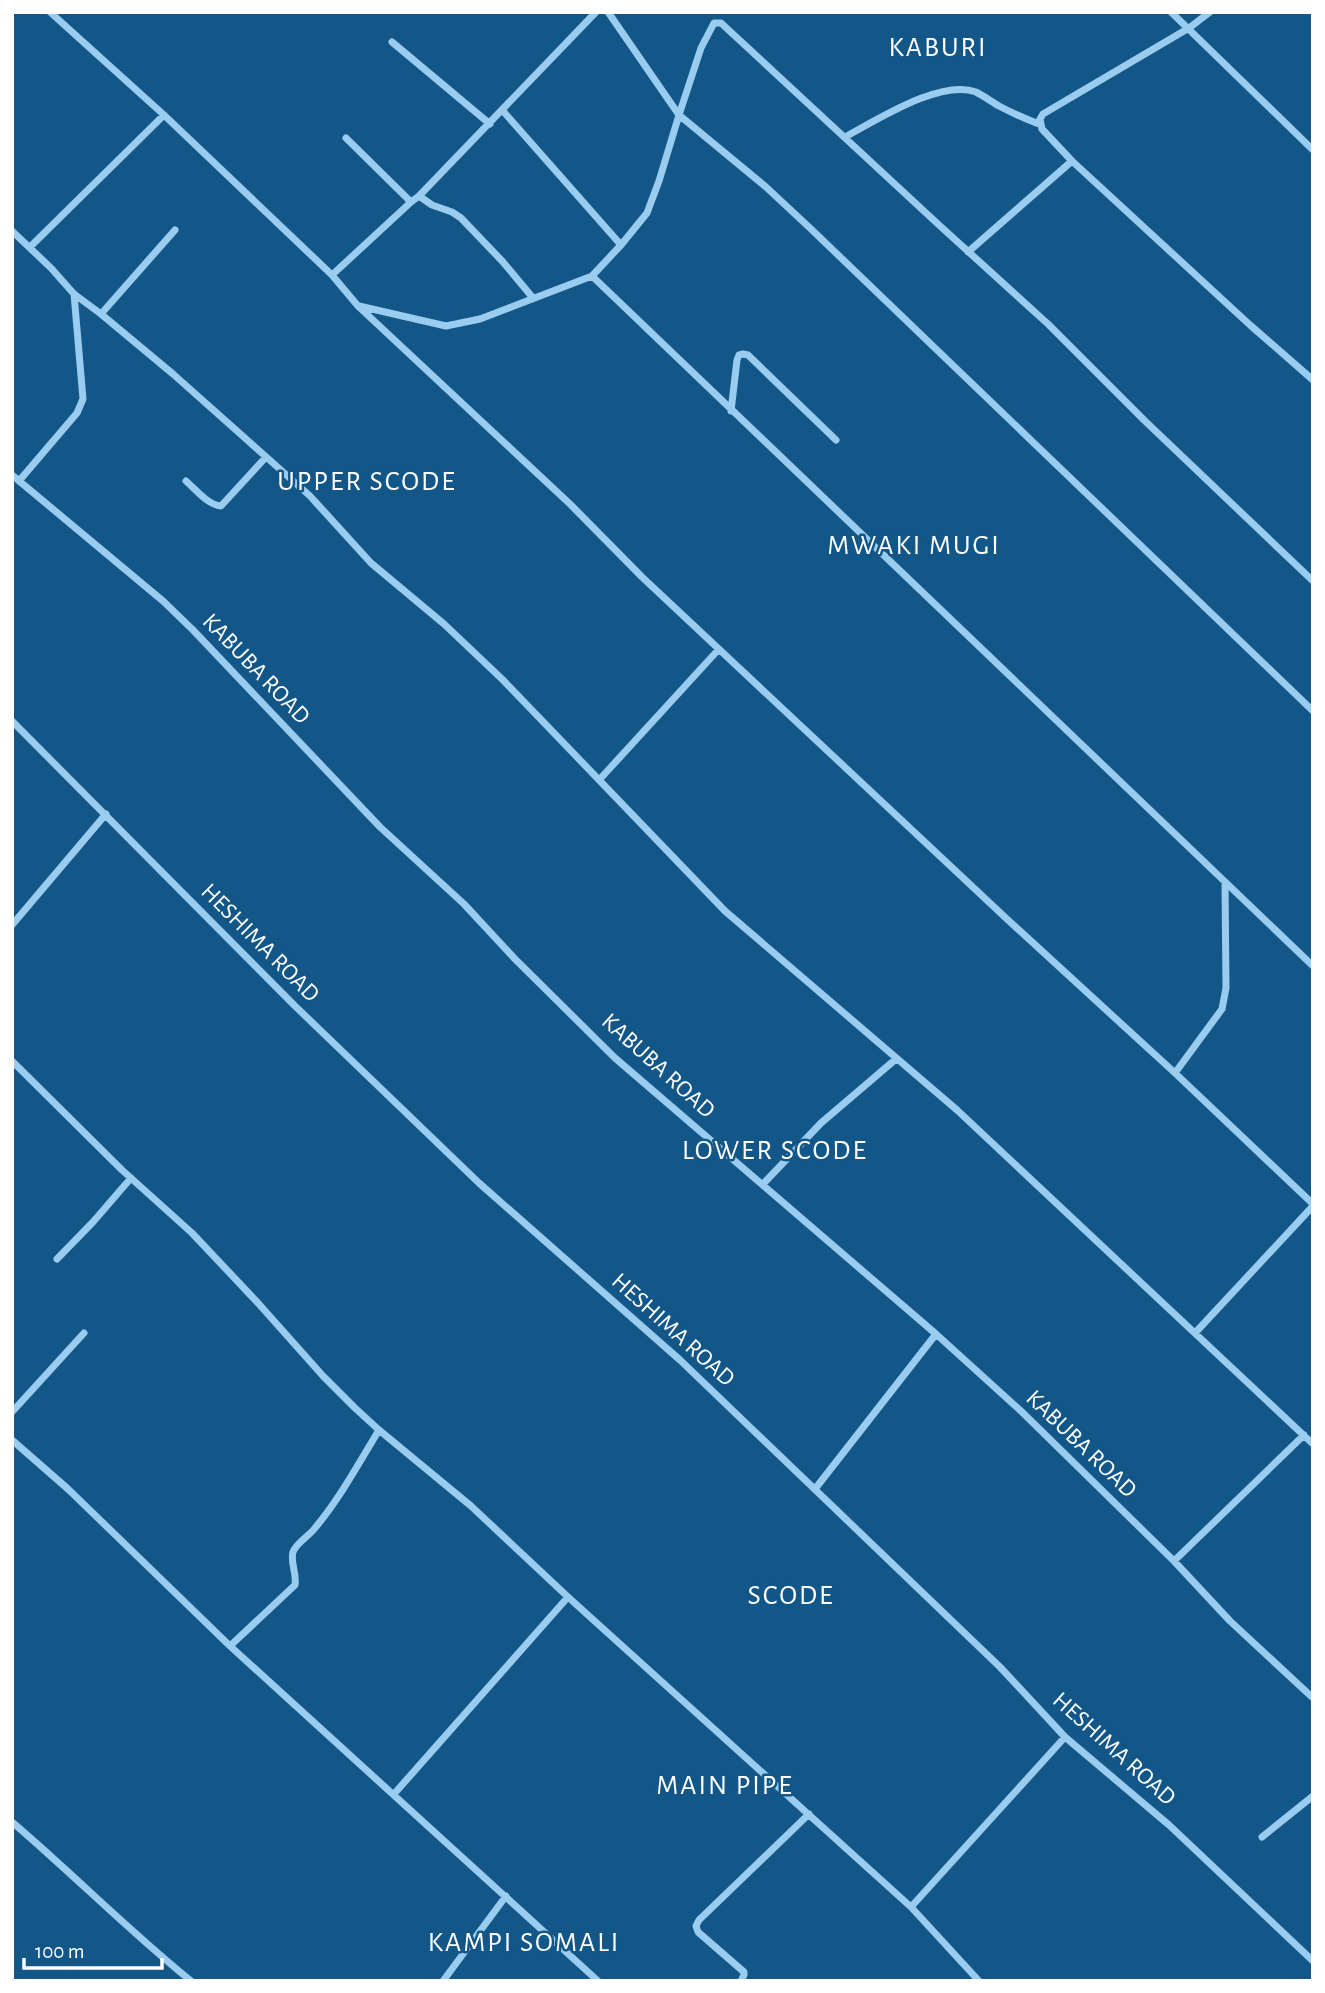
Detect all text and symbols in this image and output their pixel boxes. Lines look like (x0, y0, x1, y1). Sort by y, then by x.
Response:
district label: KABURI (888, 34, 988, 62)
district label: UPPER SCODE (277, 468, 457, 496)
district label: MWAKI MUGI (827, 532, 1001, 560)
street label: KABUBA ROAD (198, 609, 314, 729)
street label: HESHIMA ROAD (196, 879, 324, 1007)
street label: KABUBA ROAD (597, 1009, 719, 1123)
district label: LOWER SCODE (682, 1137, 868, 1165)
street label: HESHIMA ROAD (607, 1269, 739, 1391)
street label: KABUBA ROAD (1021, 1386, 1141, 1502)
district label: SCODE (747, 1582, 835, 1610)
street label: HESHIMA ROAD (1048, 1688, 1180, 1810)
district label: MAIN PIPE (656, 1772, 794, 1800)
scale bar (24, 1926, 163, 1970)
district label: KAMPI SOMALI (428, 1929, 620, 1957)
text: 100 m (35, 1941, 85, 1962)

